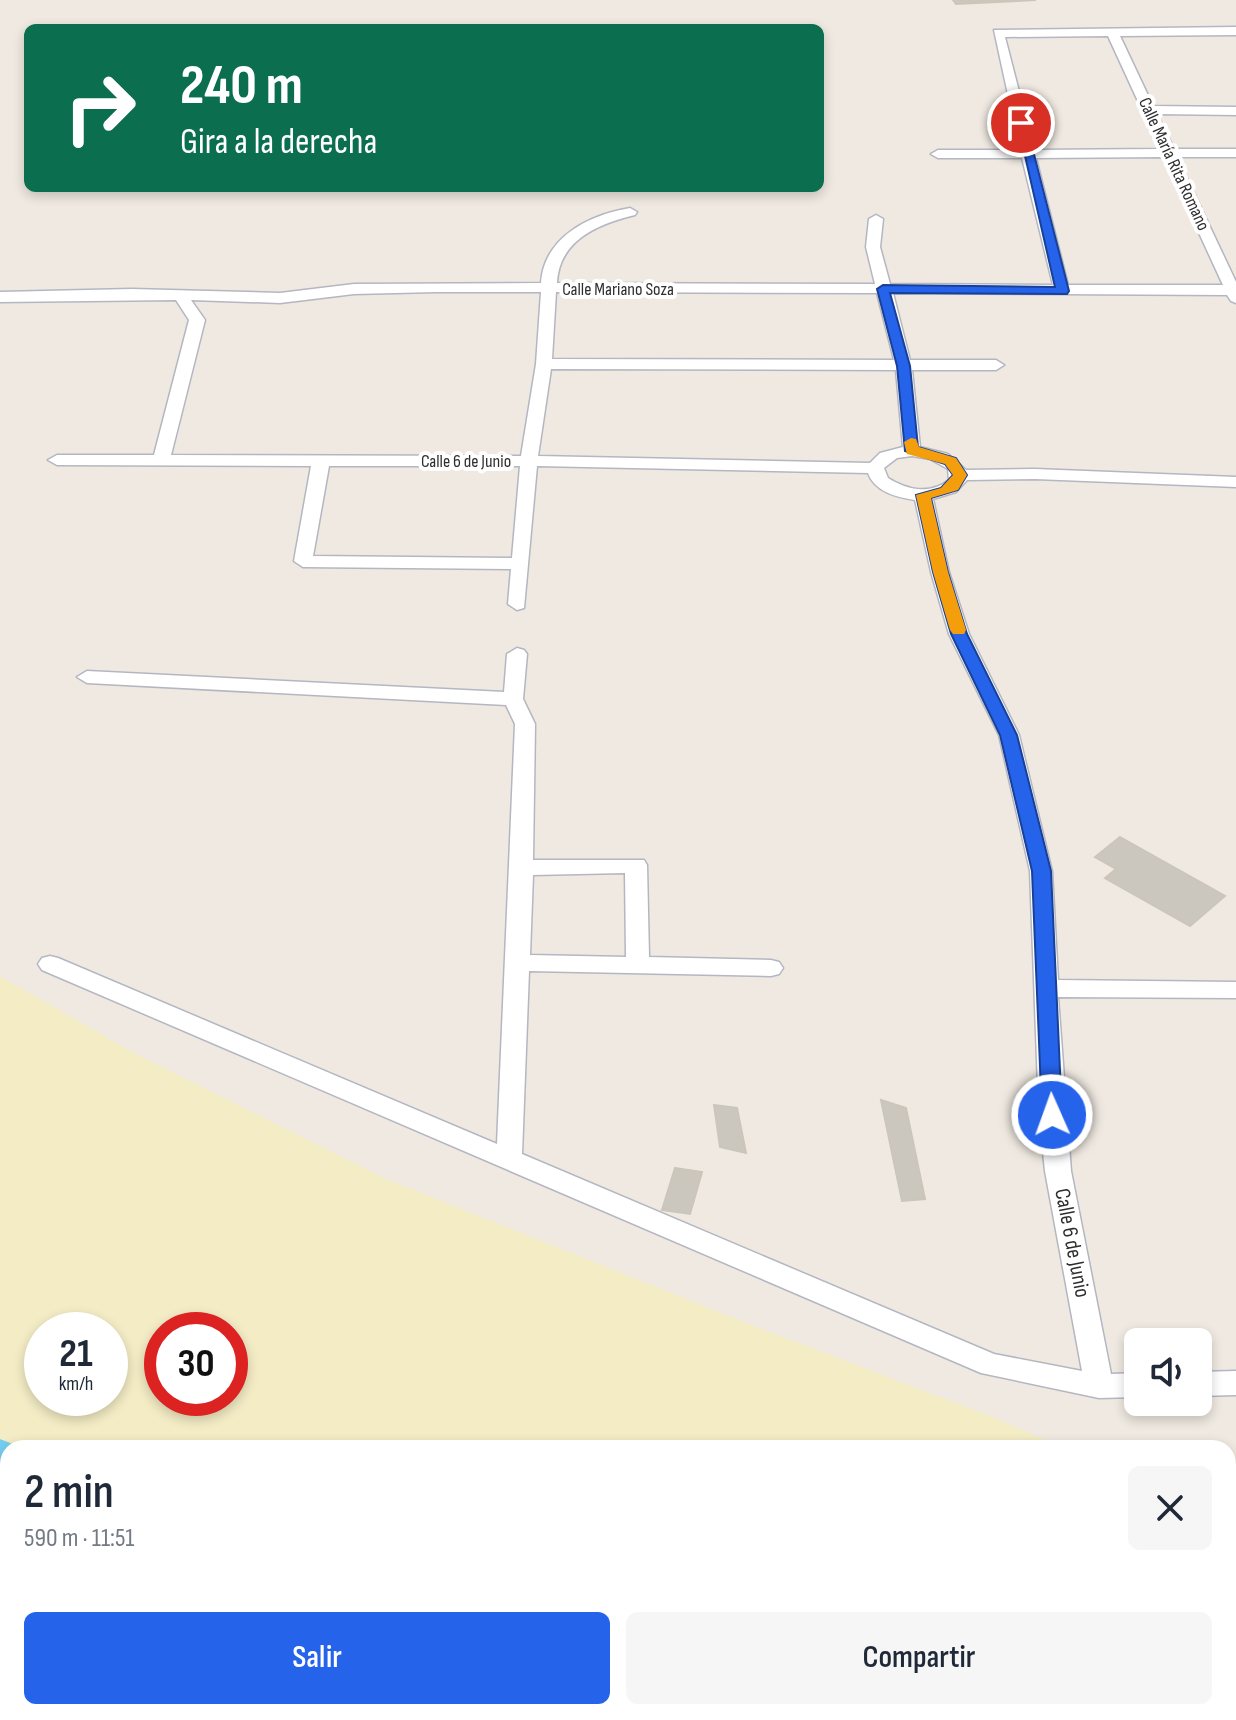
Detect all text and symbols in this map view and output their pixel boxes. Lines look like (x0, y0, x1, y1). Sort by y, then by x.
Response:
text: 240 m (180, 53, 303, 120)
icon: right (48, 56, 152, 160)
pin (987, 89, 1055, 157)
street label: Calle María Rita Romano (1134, 94, 1214, 234)
icon: arrive (999, 101, 1043, 145)
text: Gira a la derecha (180, 121, 377, 164)
street label: Calle Mariano Soza (562, 279, 674, 300)
street label: Calle 6 de Junio (421, 451, 511, 472)
position arrow (1010, 1073, 1094, 1157)
street label: Calle 6 de Junio (1048, 1186, 1096, 1300)
speed limit sign: 30 (144, 1312, 248, 1416)
map controls (1124, 1328, 1212, 1416)
button: sound (1124, 1328, 1212, 1416)
text: 21 (59, 1330, 93, 1378)
text: km/h (59, 1372, 93, 1396)
text: 2 min (24, 1464, 114, 1521)
button: close (1128, 1466, 1212, 1550)
text: 590 m · 11:51 (24, 1523, 134, 1554)
button: Salir (24, 1612, 610, 1704)
button: Compartir (626, 1612, 1212, 1704)

